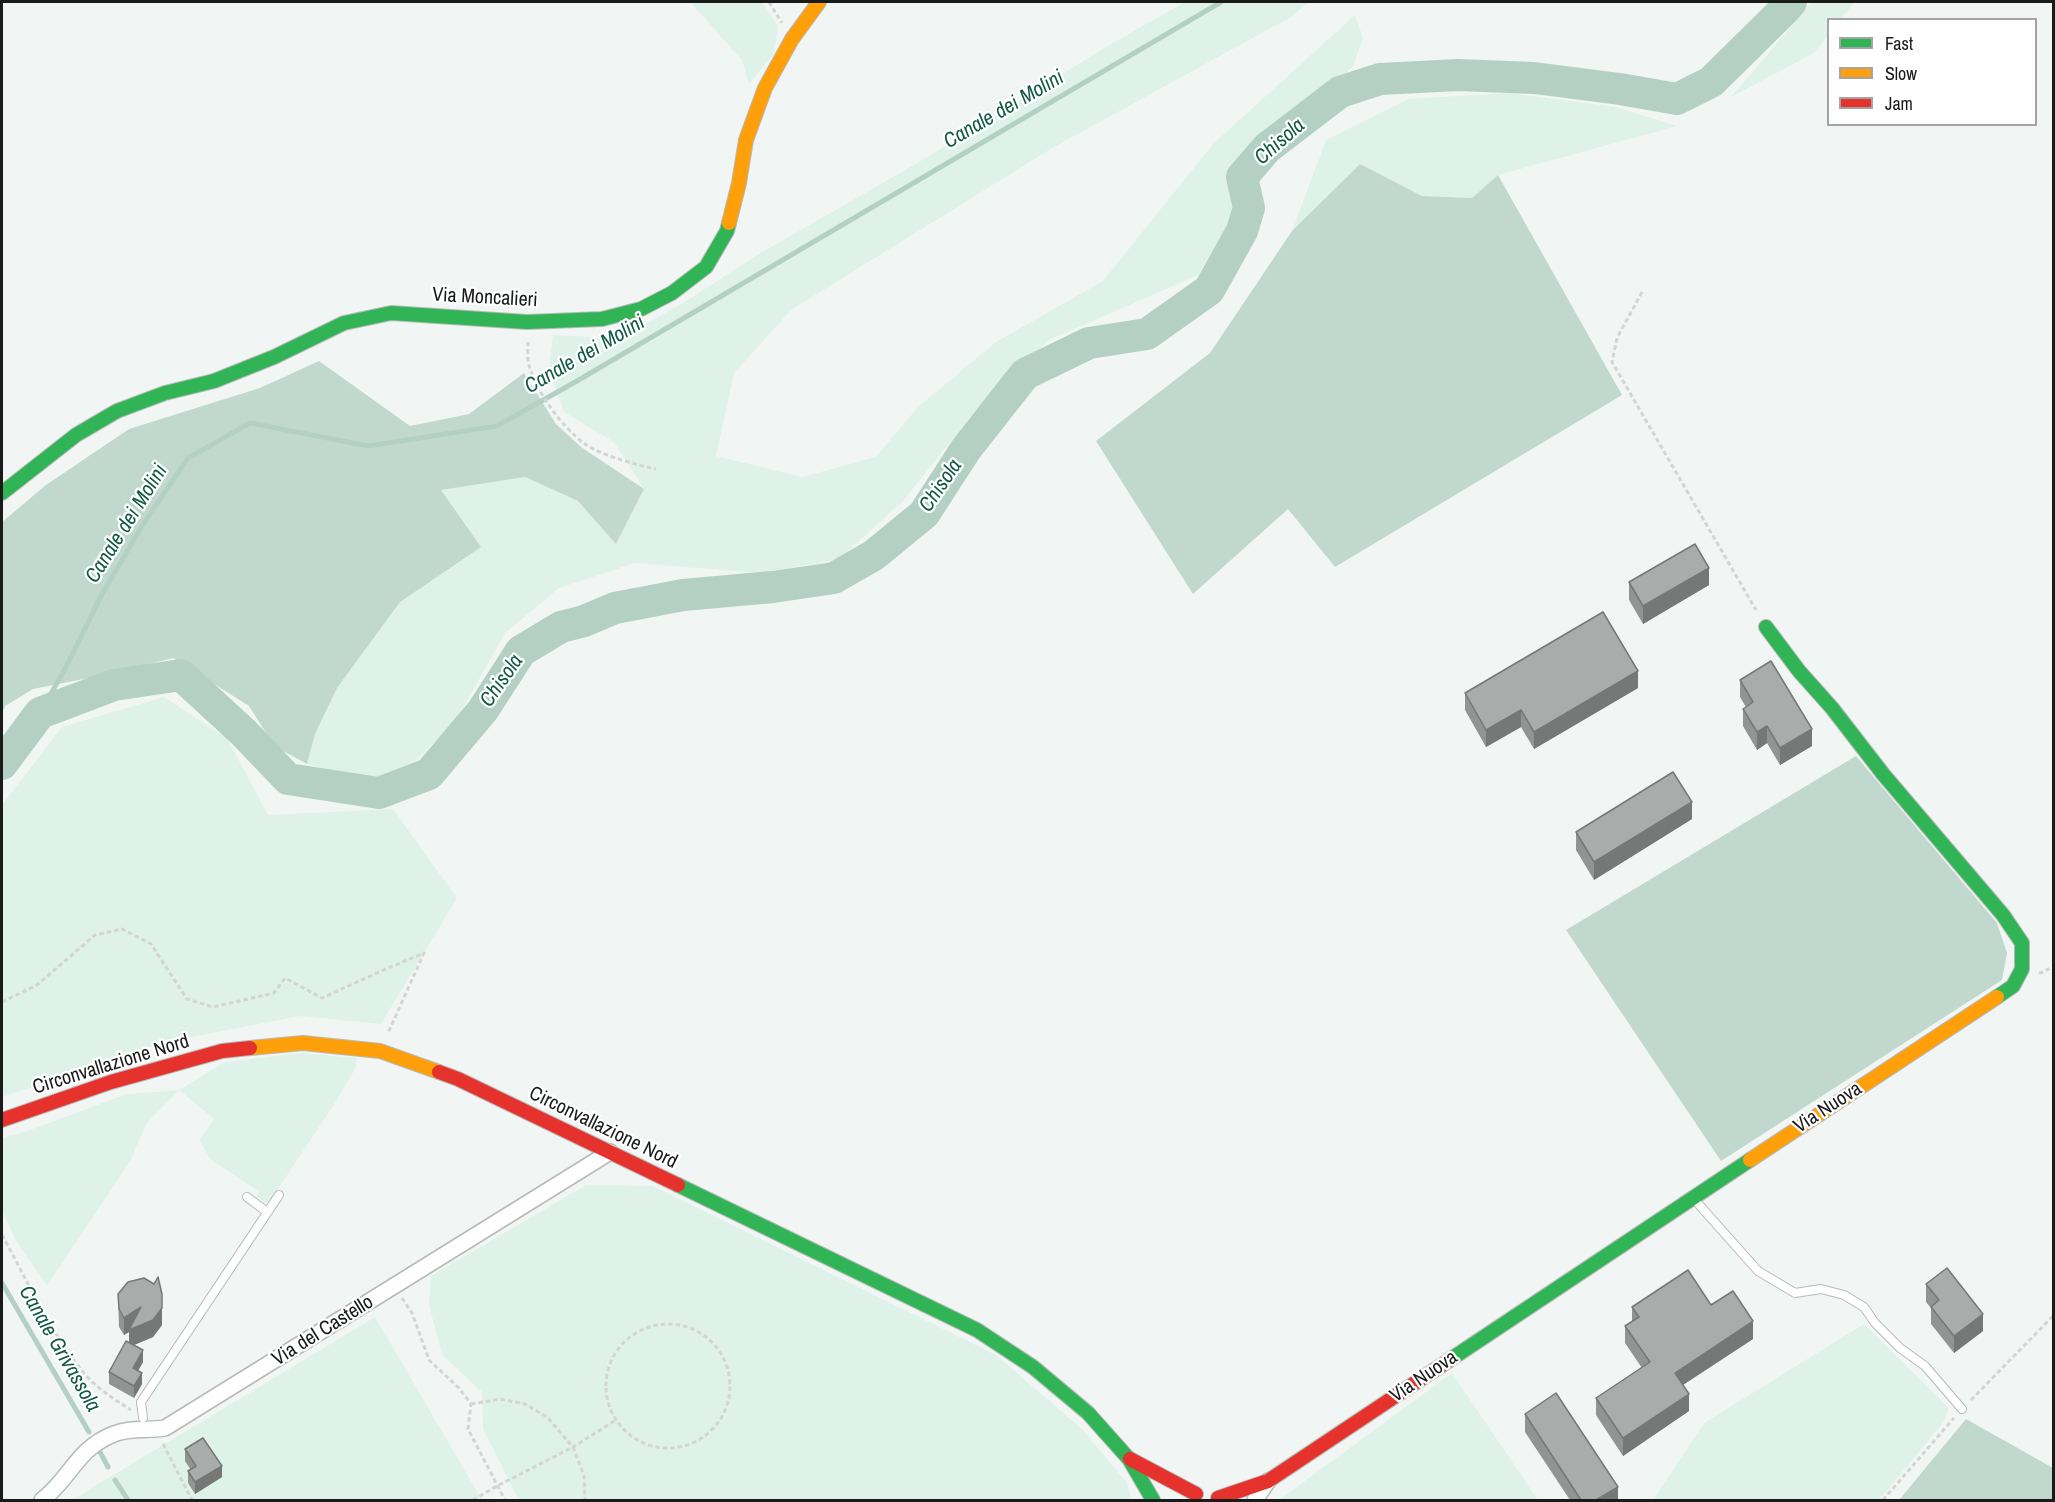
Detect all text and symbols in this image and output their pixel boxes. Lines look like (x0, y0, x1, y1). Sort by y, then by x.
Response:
legend (1827, 18, 2037, 126)
text: Fast (1885, 31, 1913, 56)
text: Slow (1885, 61, 1917, 86)
water label: Canale dei Molini (939, 65, 1069, 155)
text: Jam (1885, 91, 1913, 116)
water label: Chisola (1250, 113, 1310, 171)
street label: Via Moncalieri (432, 283, 538, 313)
water label: Canale dei Molini (520, 310, 650, 400)
water label: Chisola (914, 455, 968, 517)
water label: Canale dei Molini (81, 460, 173, 588)
water label: Chisola (475, 650, 529, 712)
street label: Circonvallazione Nord (30, 1030, 192, 1100)
street label: Via Nuova (1789, 1077, 1867, 1139)
street label: Circonvallazione Nord (525, 1082, 681, 1174)
water label: Canale Grivassola (13, 1281, 105, 1417)
street label: Via del Castello (268, 1290, 378, 1372)
street label: Via Nuova (1386, 1346, 1462, 1408)

